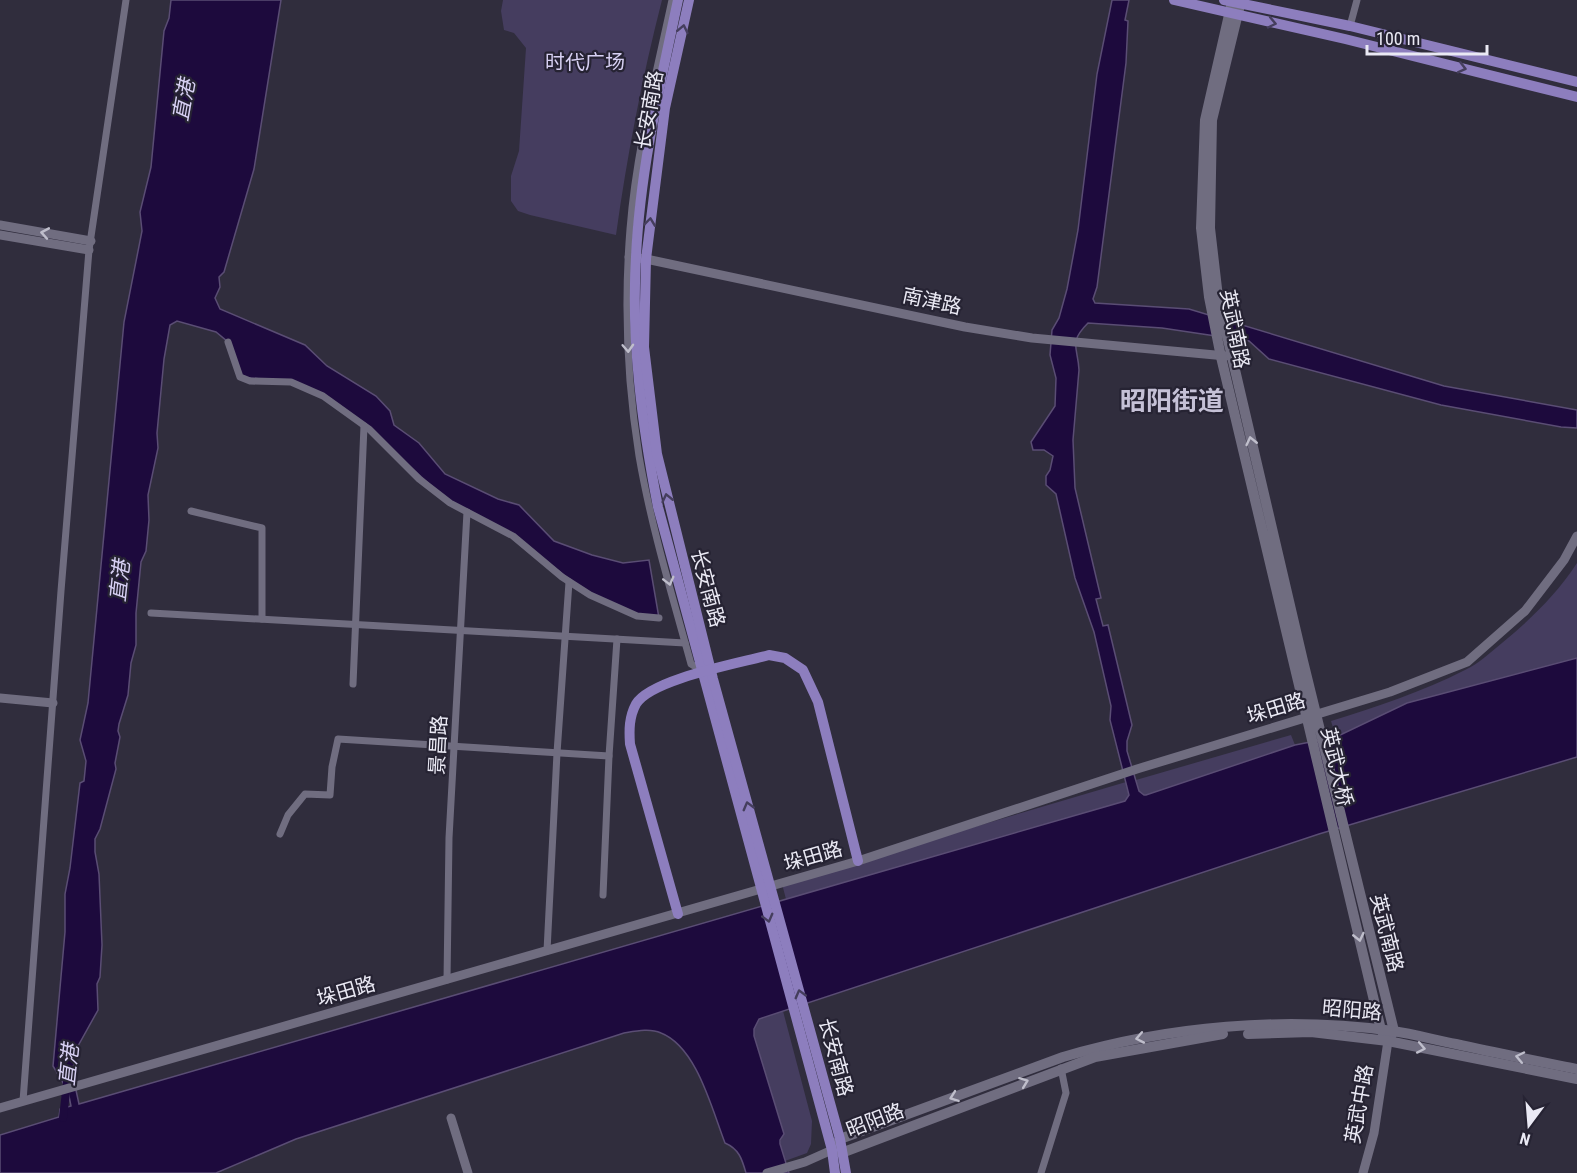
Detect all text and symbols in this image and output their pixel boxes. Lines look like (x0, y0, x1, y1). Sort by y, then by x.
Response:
one-way arrow (1267, 16, 1277, 29)
scale bar (1367, 18, 1487, 56)
one-way arrow (675, 25, 688, 35)
text: 100 m (1376, 28, 1420, 49)
park label: 时代广场 (545, 50, 625, 74)
one-way arrow (1456, 61, 1467, 73)
street label: 长安南路 (630, 69, 668, 151)
water label: 直港 (169, 74, 200, 123)
one-way arrow (644, 217, 656, 226)
one-way arrow (41, 227, 51, 240)
street label: 南津路 (900, 283, 964, 319)
street label: 英武南路 (1216, 287, 1254, 371)
one-way arrow (622, 344, 635, 353)
district label: 昭阳街道 (1120, 386, 1224, 416)
one-way arrow (1246, 436, 1259, 446)
one-way arrow (662, 493, 675, 503)
street label: 长安南路 (686, 546, 730, 630)
water label: 直港 (106, 556, 134, 603)
one-way arrow (661, 576, 674, 586)
street label: 垛田路 (1244, 688, 1308, 728)
street label: 景昌路 (424, 714, 452, 776)
street label: 英武大桥 (1316, 725, 1358, 809)
one-way arrow (743, 801, 755, 811)
street label: 垛田路 (781, 836, 845, 876)
street label: 英武南路 (1366, 891, 1408, 975)
one-way arrow (761, 912, 773, 923)
one-way arrow (1351, 932, 1364, 942)
street label: 垛田路 (314, 971, 378, 1011)
one-way arrow (795, 989, 807, 999)
street label: 昭阳路 (1321, 995, 1383, 1025)
street label: 长安南路 (814, 1015, 858, 1099)
one-way arrow (1135, 1031, 1145, 1044)
water label: 直港 (55, 1040, 83, 1087)
one-way arrow (1416, 1041, 1426, 1054)
one-way arrow (1515, 1052, 1525, 1065)
street label: 英武中路 (1340, 1063, 1378, 1145)
one-way arrow (1018, 1077, 1029, 1090)
one-way arrow (949, 1090, 960, 1102)
north arrow (1499, 1095, 1559, 1155)
street label: 昭阳路 (843, 1098, 907, 1142)
text: N (1518, 1128, 1532, 1149)

